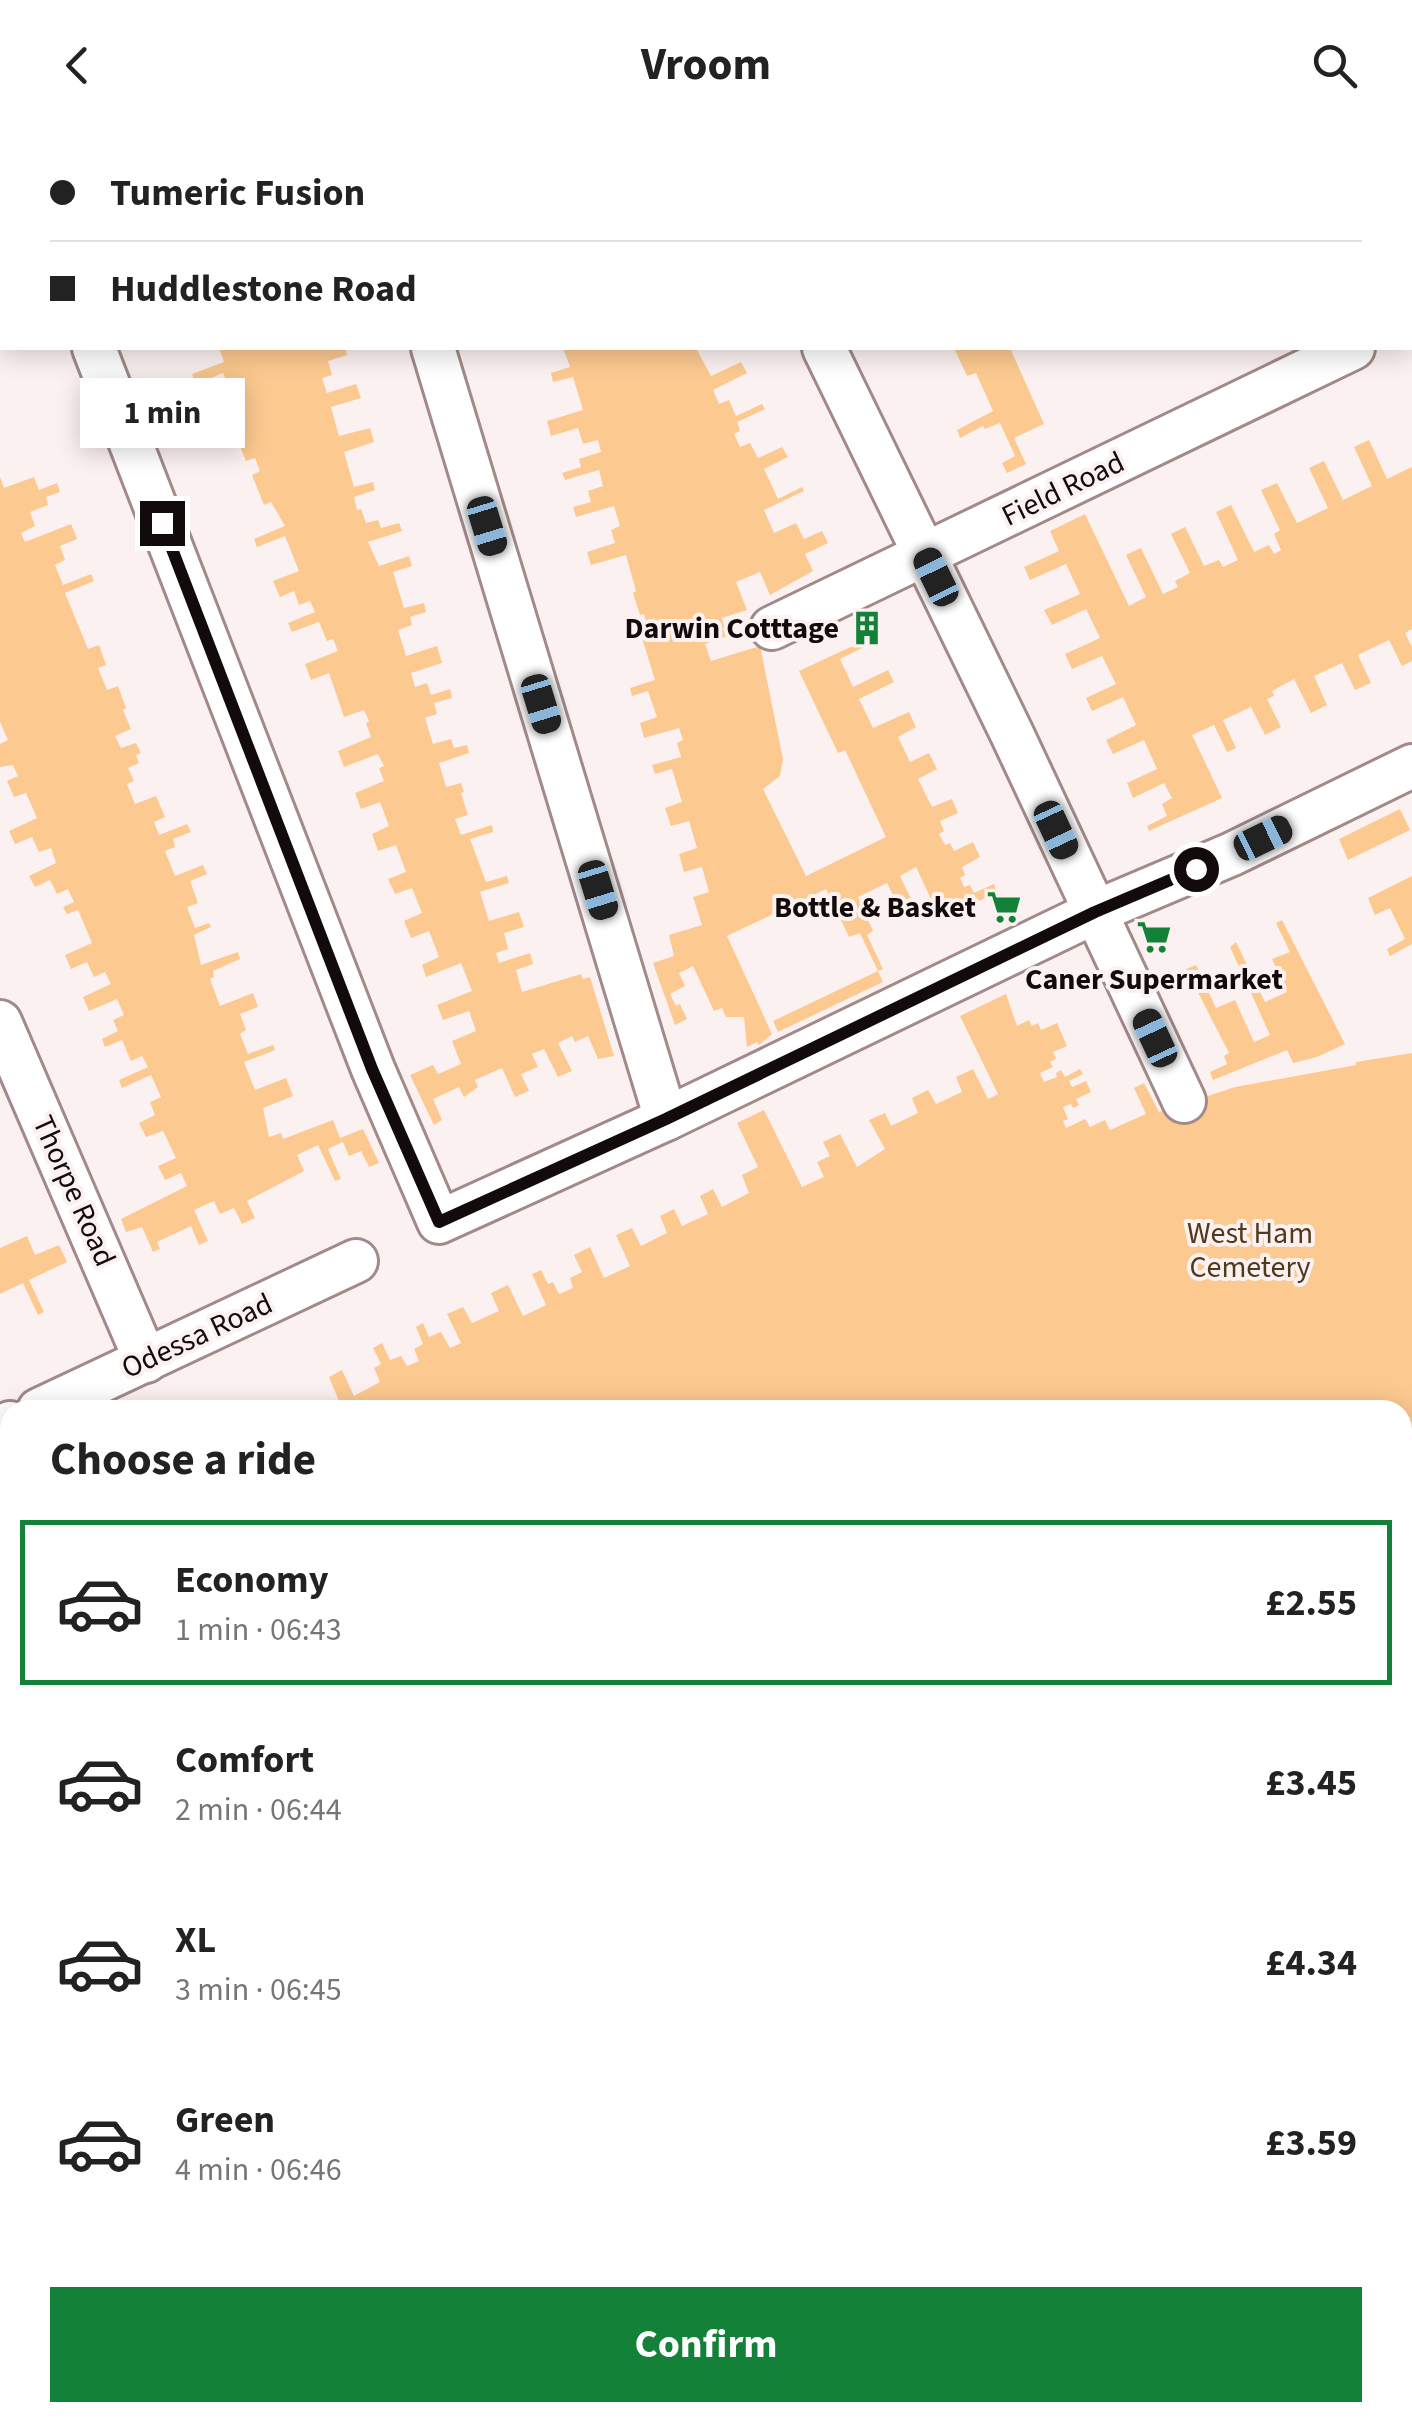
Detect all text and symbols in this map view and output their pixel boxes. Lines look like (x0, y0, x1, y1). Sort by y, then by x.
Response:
text: Vroom (641, 33, 771, 97)
icon: back (50, 38, 105, 93)
icon: search (1307, 38, 1362, 93)
text: Tumeric Fusion (110, 166, 365, 220)
text: Huddlestone Road (110, 262, 417, 316)
callout: 1 min (80, 378, 244, 448)
text: 1 min (124, 390, 201, 436)
street label: Field Road (994, 441, 1132, 537)
car (464, 493, 510, 559)
route end (140, 501, 185, 546)
car (909, 543, 963, 611)
place label: Darwin Cotttage (625, 607, 839, 650)
building icon: Darwin Cotttage (848, 609, 886, 647)
car (518, 671, 564, 737)
car (1030, 796, 1082, 864)
car (1229, 811, 1297, 865)
route start (1174, 847, 1219, 892)
car (575, 857, 621, 923)
place label: Bottle & Basket (774, 886, 977, 929)
supermarket icon: Bottle & Basket (985, 888, 1023, 926)
supermarket icon: Caner Supermarket (1135, 918, 1173, 956)
place label: Caner Supermarket (1025, 958, 1284, 1001)
car (1129, 1004, 1181, 1072)
street label: Thorpe Road (22, 1109, 126, 1273)
park label: West Ham Cemetery (1187, 1212, 1313, 1289)
street label: Odessa Road (114, 1282, 280, 1390)
text: Choose a ride (50, 1428, 316, 1492)
text: Economy (175, 1553, 328, 1607)
icon: car (55, 1558, 145, 1648)
text: £2.55 (1265, 1576, 1357, 1630)
text: 1 min · 06:43 (175, 1607, 342, 1653)
text: Comfort (175, 1733, 314, 1787)
icon: car (55, 1738, 145, 1828)
text: £3.45 (1265, 1756, 1357, 1810)
text: 2 min · 06:44 (175, 1787, 342, 1833)
text: XL (175, 1913, 216, 1967)
icon: car (55, 1918, 145, 2008)
text: £4.34 (1265, 1936, 1357, 1990)
text: 3 min · 06:45 (175, 1967, 342, 2013)
text: Green (175, 2093, 275, 2147)
icon: car (55, 2098, 145, 2188)
text: £3.59 (1265, 2116, 1357, 2170)
text: 4 min · 06:46 (175, 2147, 342, 2193)
button: Confirm (50, 2287, 1362, 2402)

